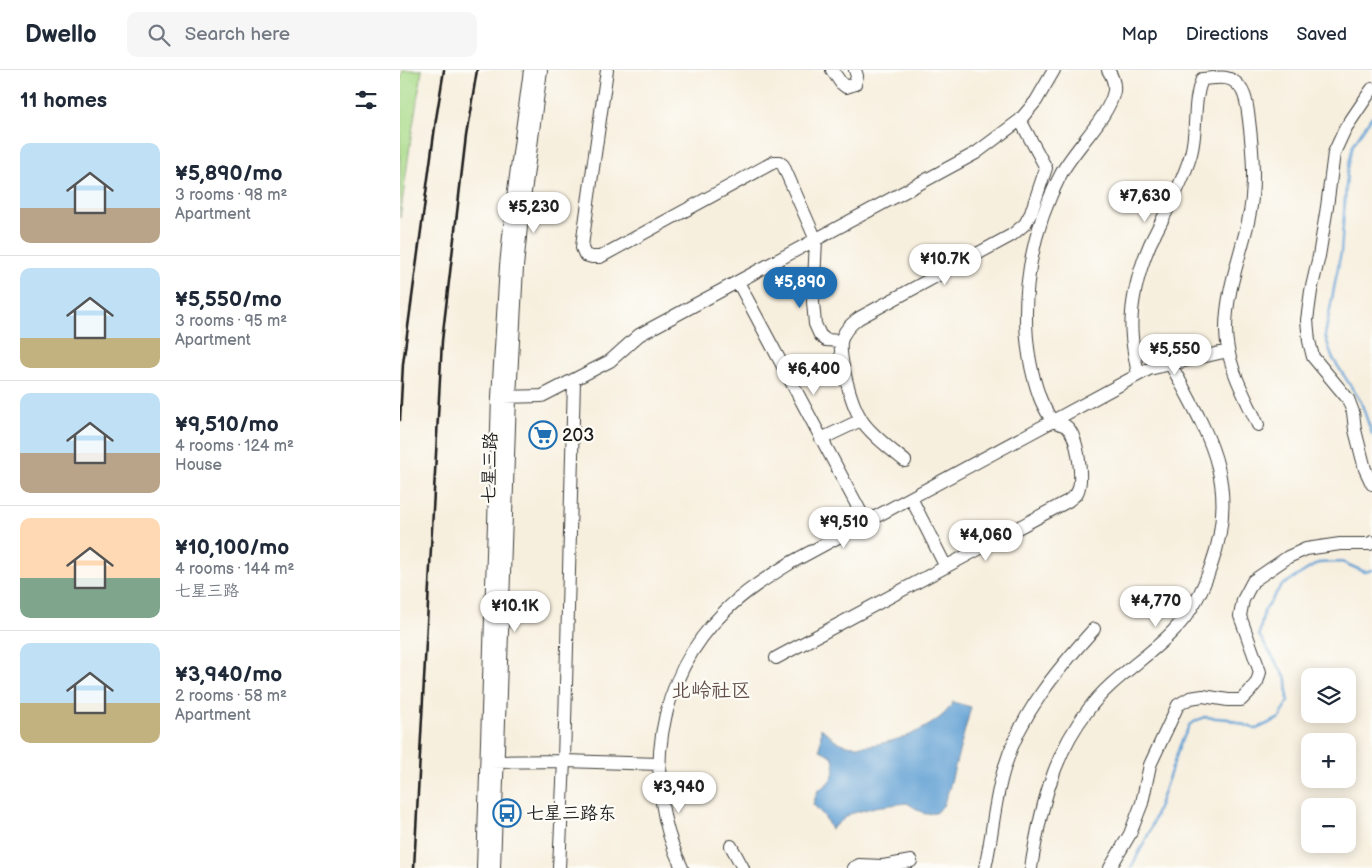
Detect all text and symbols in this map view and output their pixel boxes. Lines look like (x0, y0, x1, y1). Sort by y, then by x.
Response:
search box (127, 12, 477, 57)
text: Dwello (25, 20, 97, 49)
icon: search (145, 21, 173, 49)
text: Search here (185, 23, 290, 46)
text: Map (1122, 24, 1158, 45)
text: Directions (1186, 24, 1268, 45)
text: Saved (1296, 24, 1347, 45)
icon: filters (352, 86, 380, 114)
text: 11 homes (20, 88, 107, 113)
text: ¥5,890/mo (175, 161, 282, 186)
icon: home (60, 163, 120, 223)
pin: ¥7,630 (1104, 180, 1186, 223)
text: 3 rooms · 98 m² (175, 186, 287, 205)
text: ¥7,630 (1119, 187, 1171, 206)
pin: ¥5,230 (493, 191, 575, 234)
text: ¥5,230 (508, 198, 560, 217)
text: Apartment (175, 205, 251, 224)
pin: ¥10.7K (904, 244, 986, 286)
text: ¥10.7K (920, 250, 970, 269)
pin: ¥5,890 (759, 266, 841, 309)
text: ¥5,890 (774, 273, 826, 292)
text: ¥5,550/mo (175, 287, 282, 312)
icon: home (60, 288, 120, 348)
text: 3 rooms · 95 m² (175, 312, 287, 331)
text: Apartment (175, 331, 251, 350)
pin: ¥5,550 (1134, 334, 1216, 376)
text: ¥5,550 (1149, 340, 1201, 359)
pin: ¥6,400 (773, 354, 855, 396)
text: ¥6,400 (788, 360, 840, 379)
text: ¥9,510/mo (175, 412, 279, 437)
icon: home (60, 413, 120, 473)
supermarket icon: 203 (528, 420, 558, 450)
place label: 203 (562, 425, 594, 446)
street label: 七星三路 (478, 432, 502, 504)
text: 4 rooms · 124 m² (175, 437, 294, 456)
text: House (175, 456, 222, 475)
pin: ¥9,510 (803, 506, 885, 549)
text: ¥9,510 (820, 513, 868, 532)
pin: ¥4,060 (945, 520, 1027, 562)
text: ¥4,060 (960, 526, 1012, 545)
text: ¥10,100/mo (175, 535, 289, 560)
icon: home (60, 538, 120, 598)
text: 4 rooms · 144 m² (175, 560, 294, 579)
text: 七星三路 (175, 582, 239, 601)
pin: ¥4,770 (1115, 586, 1197, 628)
pin: ¥10.1K (474, 590, 556, 633)
text: ¥4,770 (1131, 592, 1181, 611)
text: ¥10.1K (491, 597, 539, 616)
text: ¥3,940/mo (175, 662, 282, 687)
icon: home (60, 663, 120, 723)
map controls (1301, 668, 1356, 853)
button: layers (1301, 668, 1356, 723)
district label: 北岭社区 (671, 679, 751, 703)
text: 2 rooms · 58 m² (175, 687, 287, 706)
text: Apartment (175, 706, 251, 725)
button: + (1301, 733, 1356, 788)
pin: ¥3,940 (638, 772, 720, 814)
text: ¥3,940 (653, 778, 705, 797)
bus stop icon: 七星三路东 (492, 798, 522, 828)
button: − (1301, 798, 1356, 853)
place label: 七星三路东 (526, 803, 616, 824)

